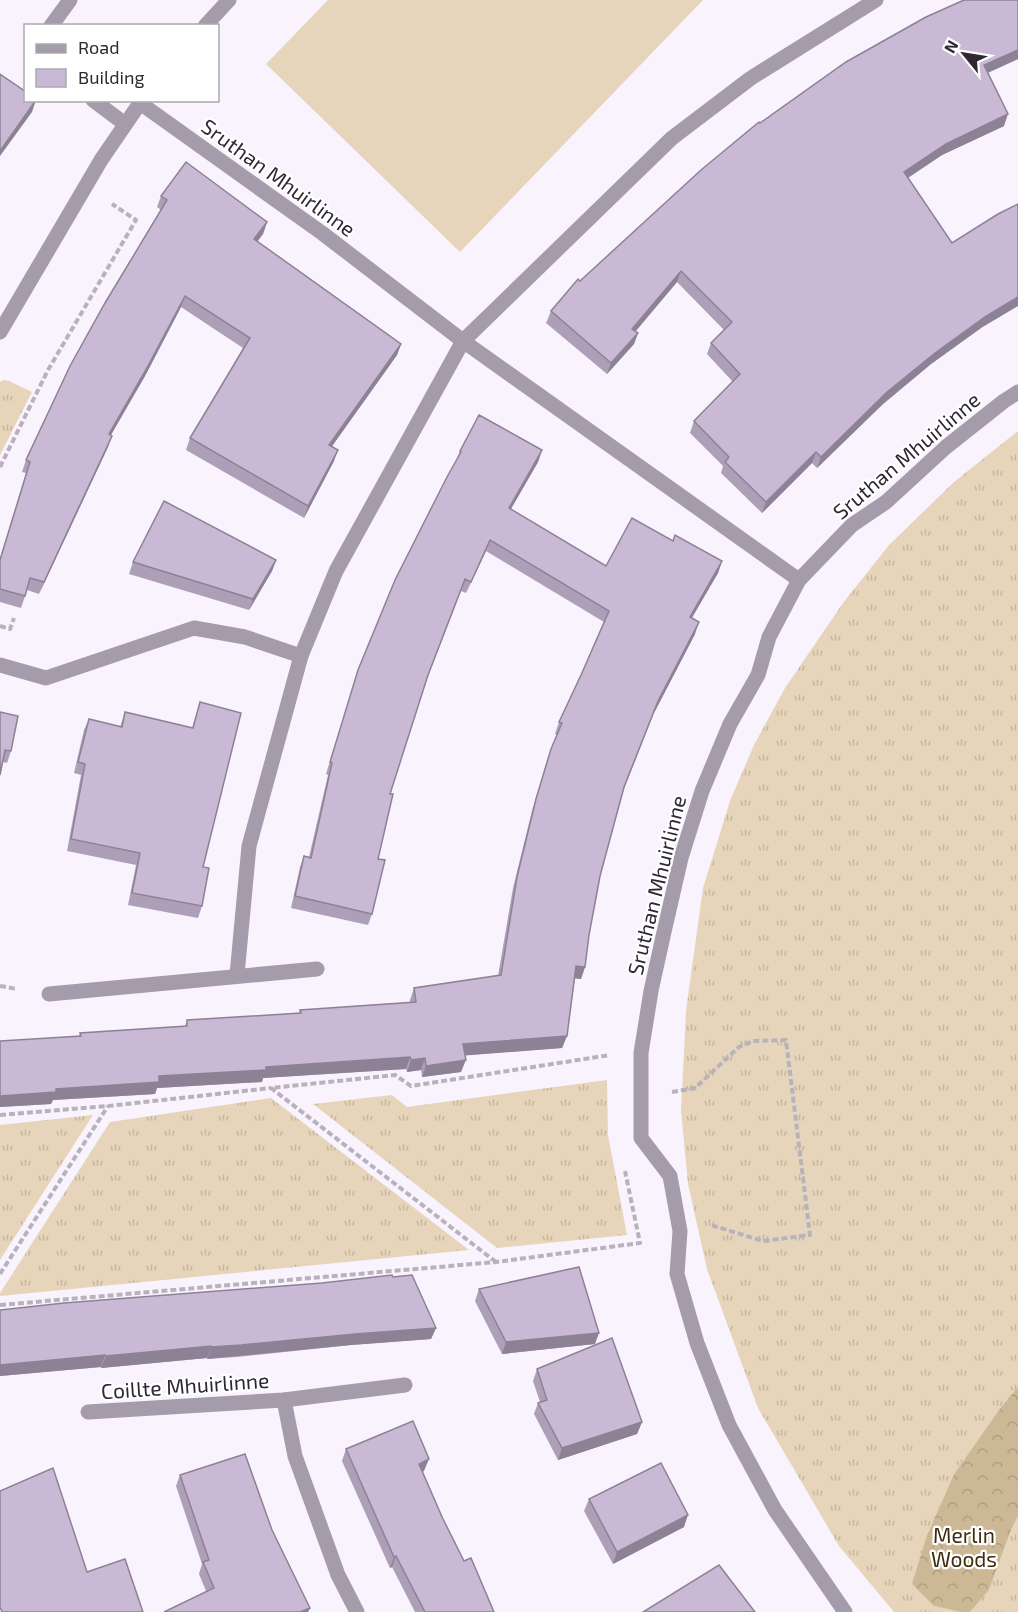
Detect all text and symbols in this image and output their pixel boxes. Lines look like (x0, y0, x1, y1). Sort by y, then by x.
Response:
legend (24, 24, 219, 102)
north arrow (934, 24, 994, 84)
text: Road (78, 36, 119, 58)
text: N (939, 36, 962, 56)
text: Building (78, 66, 145, 88)
street label: Sruthan Mhuirlinne (197, 113, 361, 241)
street label: Sruthan Mhuirlinne (827, 386, 985, 524)
street label: Sruthan Mhuirlinne (622, 793, 690, 977)
street label: Coillte Mhuirlinne (100, 1367, 270, 1403)
park label: Merlin Woods (931, 1522, 997, 1571)

